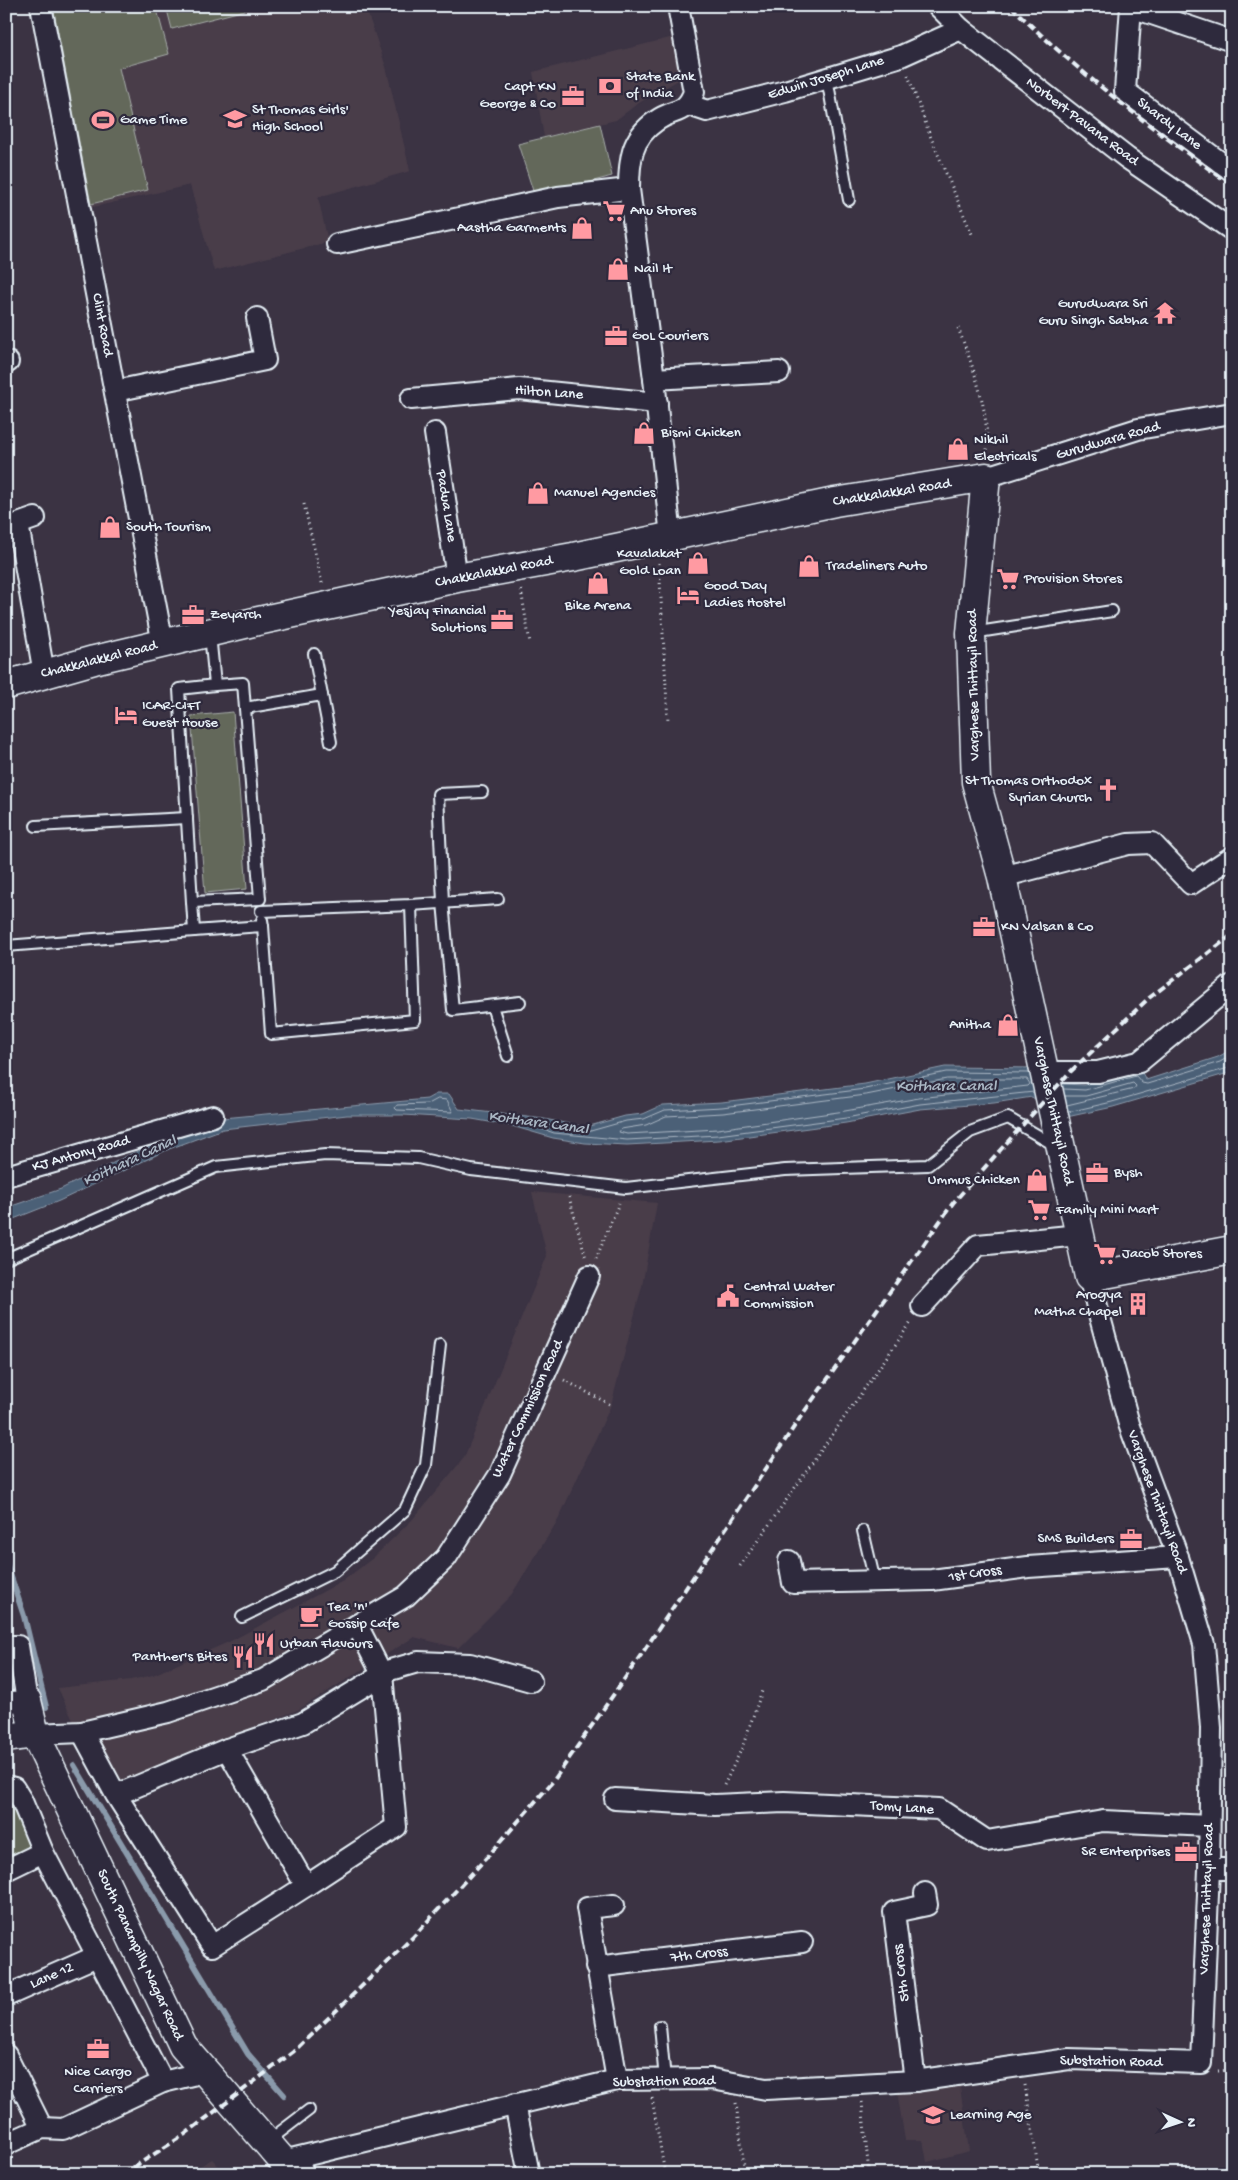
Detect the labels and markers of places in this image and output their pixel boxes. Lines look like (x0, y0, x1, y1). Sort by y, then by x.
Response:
place label: State Bank of India (626, 68, 696, 103)
bank icon: State Bank of India (597, 73, 623, 99)
place label: Capt KN George & Co (479, 78, 556, 113)
office icon: Capt KN George & Co (560, 83, 586, 109)
place label: St Thomas Girls' High School (252, 101, 349, 136)
school or university icon: St Thomas Girls' High School (222, 106, 248, 132)
sports icon: Game Time (90, 107, 116, 133)
place label: Game Time (120, 111, 187, 129)
supermarket icon: Anu Stores (601, 198, 627, 224)
place label: Anu Stores (630, 202, 696, 220)
shop icon: Aastha Garments (569, 215, 595, 241)
place label: Aastha Garments (457, 219, 566, 237)
shop icon: Nail It (605, 256, 631, 282)
place label: Nail It (634, 260, 674, 278)
place label: Gurudwara Sri Guru Singh Sabha (1039, 295, 1149, 330)
temple icon: Gurudwara Sri Guru Singh Sabha (1152, 300, 1178, 326)
office icon: GoL Couriers (603, 323, 629, 349)
place label: GoL Couriers (632, 327, 709, 345)
shop icon: Bismi Chicken (631, 420, 657, 446)
place label: Bismi Chicken (660, 424, 741, 442)
place label: Nikhil Electricals (974, 431, 1037, 466)
shop icon: Nikhil Electricals (945, 436, 971, 462)
shop icon: Manuel Agencies (525, 480, 551, 506)
place label: Manuel Agencies (554, 484, 656, 502)
shop icon: South Tourism (97, 514, 123, 540)
place label: South Tourism (126, 518, 211, 536)
place label: Kavalakat Gold Loan (617, 545, 683, 580)
shop icon: Kavalakat Gold Loan (685, 550, 711, 576)
shop icon: Tradeliners Auto (796, 553, 822, 579)
place label: Tradeliners Auto (825, 557, 928, 575)
supermarket icon: Provision Stores (995, 566, 1021, 592)
shop icon: Bike Arena (585, 570, 611, 596)
place label: Provision Stores (1023, 570, 1122, 588)
place label: Good Day Ladies Hostel (704, 577, 786, 612)
hotel icon: Good Day Ladies Hostel (675, 582, 701, 608)
place label: Bike Arena (564, 597, 632, 615)
office icon: Zeyarch (180, 602, 206, 628)
place label: Yesjay Financial Solutions (387, 602, 486, 637)
place label: Zeyarch (210, 606, 262, 624)
office icon: Yesjay Financial Solutions (489, 607, 515, 633)
place label: ICAR-CIFT Guest House (142, 697, 218, 732)
hotel icon: ICAR-CIFT Guest House (113, 702, 139, 728)
place label: St Thomas Orthodox Syrian Church (965, 772, 1092, 807)
church icon: St Thomas Orthodox Syrian Church (1095, 777, 1121, 803)
office icon: KN Valsan & Co (971, 914, 997, 940)
place label: KN Valsan & Co (1001, 918, 1094, 936)
shop icon: Anitha (995, 1012, 1021, 1038)
place label: Anitha (949, 1016, 992, 1034)
office icon: Bysh (1084, 1160, 1110, 1186)
place label: Bysh (1113, 1164, 1143, 1182)
shop icon: Ummus Chicken (1024, 1167, 1050, 1193)
place label: Ummus Chicken (928, 1171, 1020, 1189)
supermarket icon: Family Mini Mart (1026, 1197, 1052, 1223)
place label: Family Mini Mart (1055, 1201, 1160, 1219)
supermarket icon: Jacob Stores (1092, 1241, 1118, 1267)
place label: Jacob Stores (1122, 1245, 1203, 1263)
place label: Central Water Commission (744, 1278, 836, 1313)
public building icon: Central Water Commission (715, 1283, 741, 1309)
place label: Arogya Matha Chapel (1034, 1286, 1123, 1321)
building icon: Arogya Matha Chapel (1125, 1291, 1151, 1317)
office icon: SMS Builders (1118, 1526, 1144, 1552)
place label: SMS Builders (1037, 1530, 1114, 1548)
place label: Tea 'n' Gossip Cafe (327, 1598, 400, 1633)
cafe icon: Tea 'n' Gossip Cafe (298, 1603, 324, 1629)
restaurant icon: Urban Flavours (251, 1631, 277, 1657)
place label: Urban Flavours (280, 1635, 373, 1653)
restaurant icon: Panther's Bites (230, 1644, 256, 1670)
place label: Panther's Bites (132, 1648, 227, 1666)
office icon: SR Enterprises (1173, 1839, 1199, 1865)
place label: SR Enterprises (1081, 1843, 1170, 1861)
office icon: Nice Cargo Carriers (85, 2036, 111, 2062)
place label: Nice Cargo Carriers (64, 2063, 132, 2098)
school or university icon: Learning Age (920, 2102, 946, 2128)
place label: Learning Age (950, 2106, 1032, 2124)

